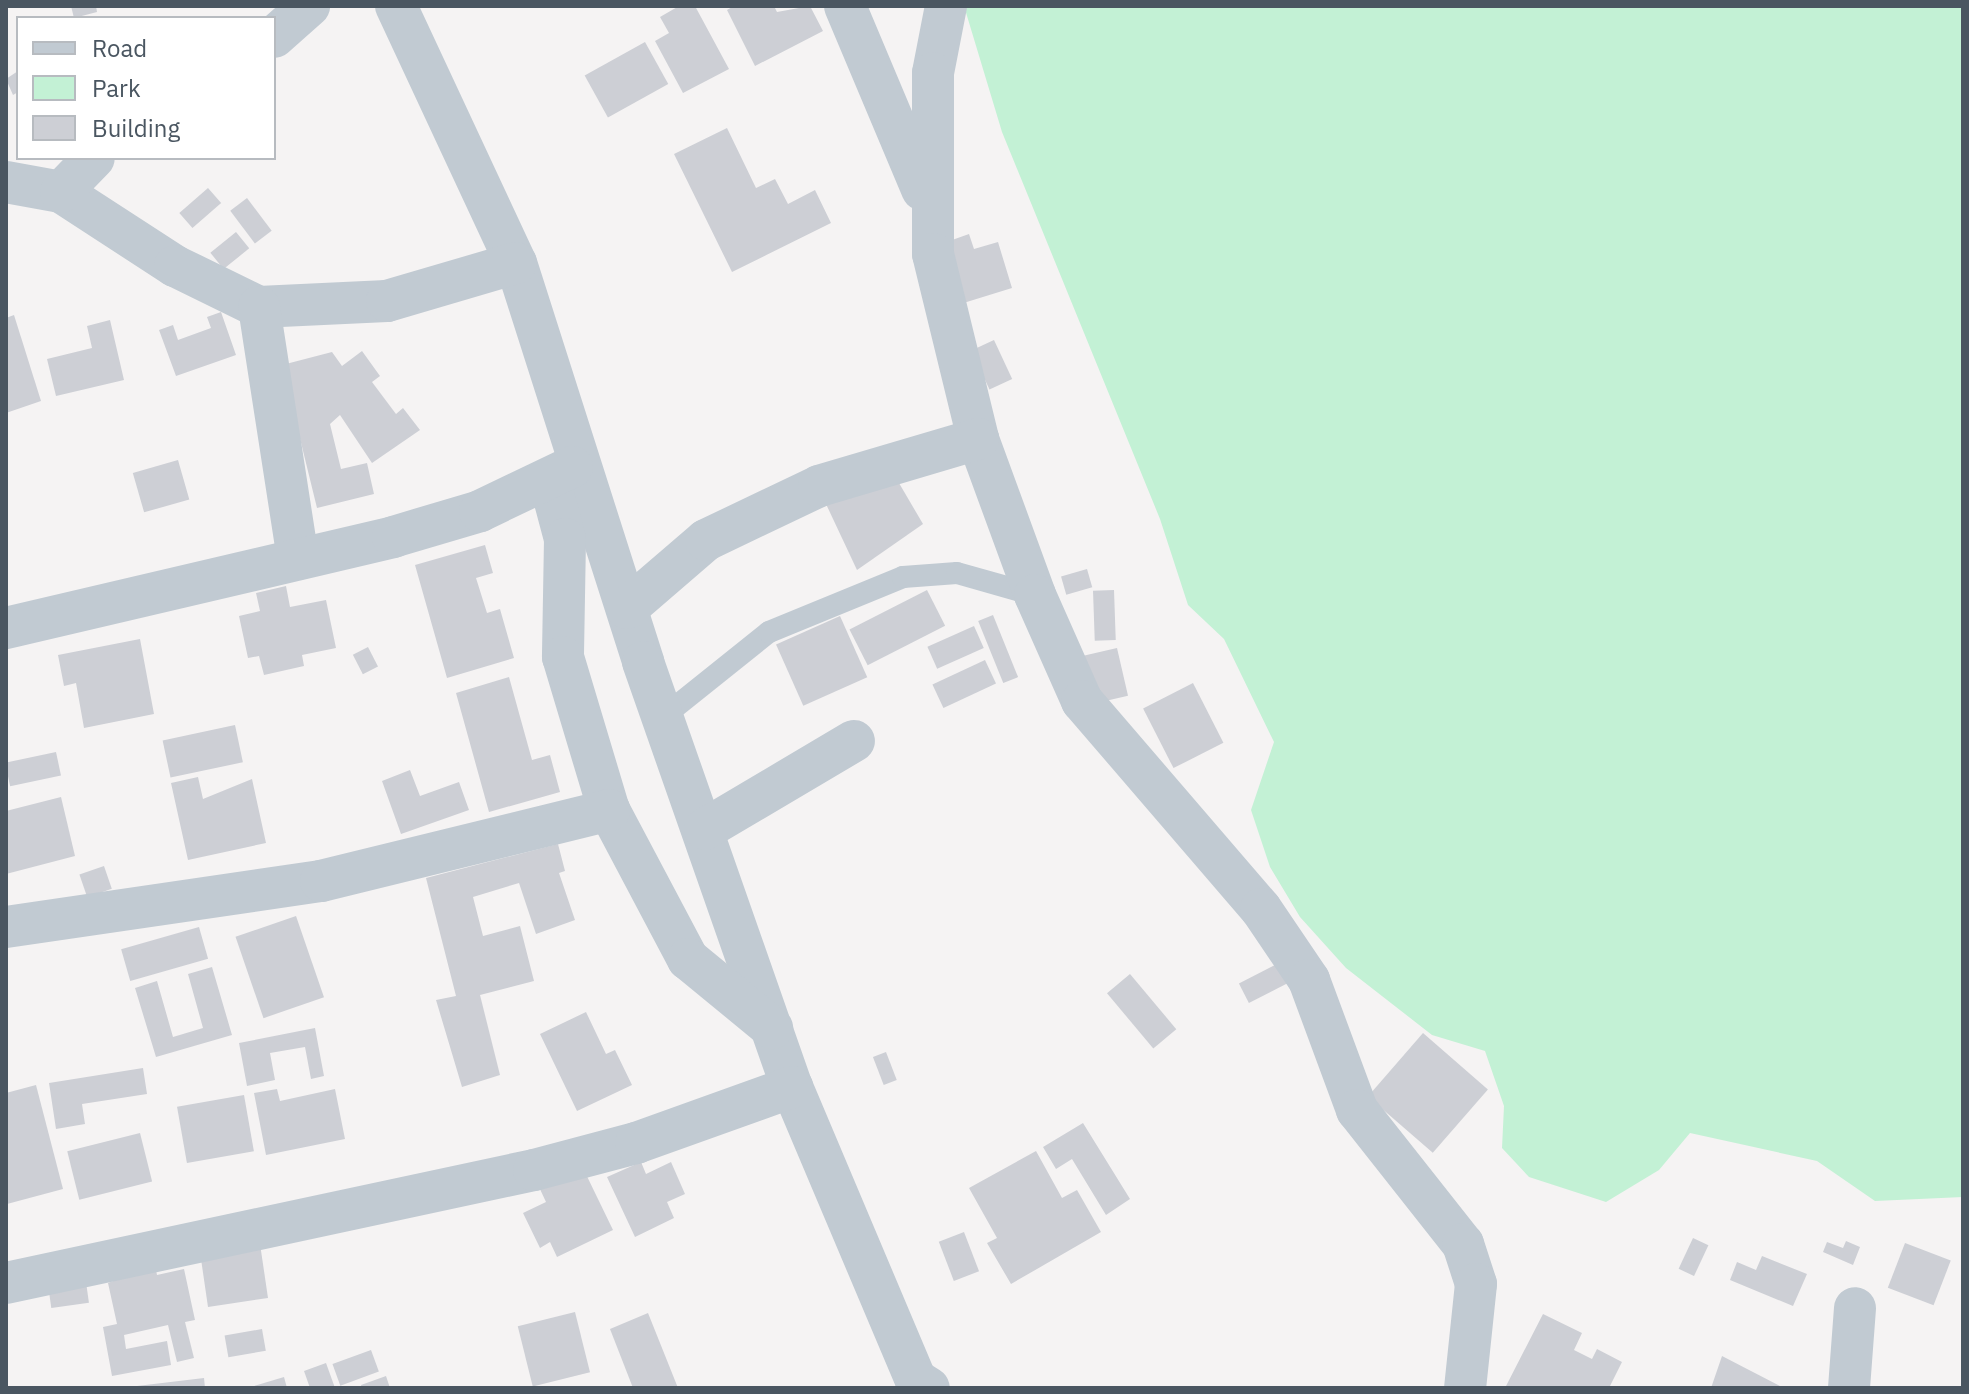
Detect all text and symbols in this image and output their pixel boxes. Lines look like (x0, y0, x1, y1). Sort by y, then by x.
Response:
legend (16, 16, 276, 160)
text: Road (92, 32, 147, 64)
text: Park (92, 72, 141, 104)
text: Building (92, 112, 180, 144)

